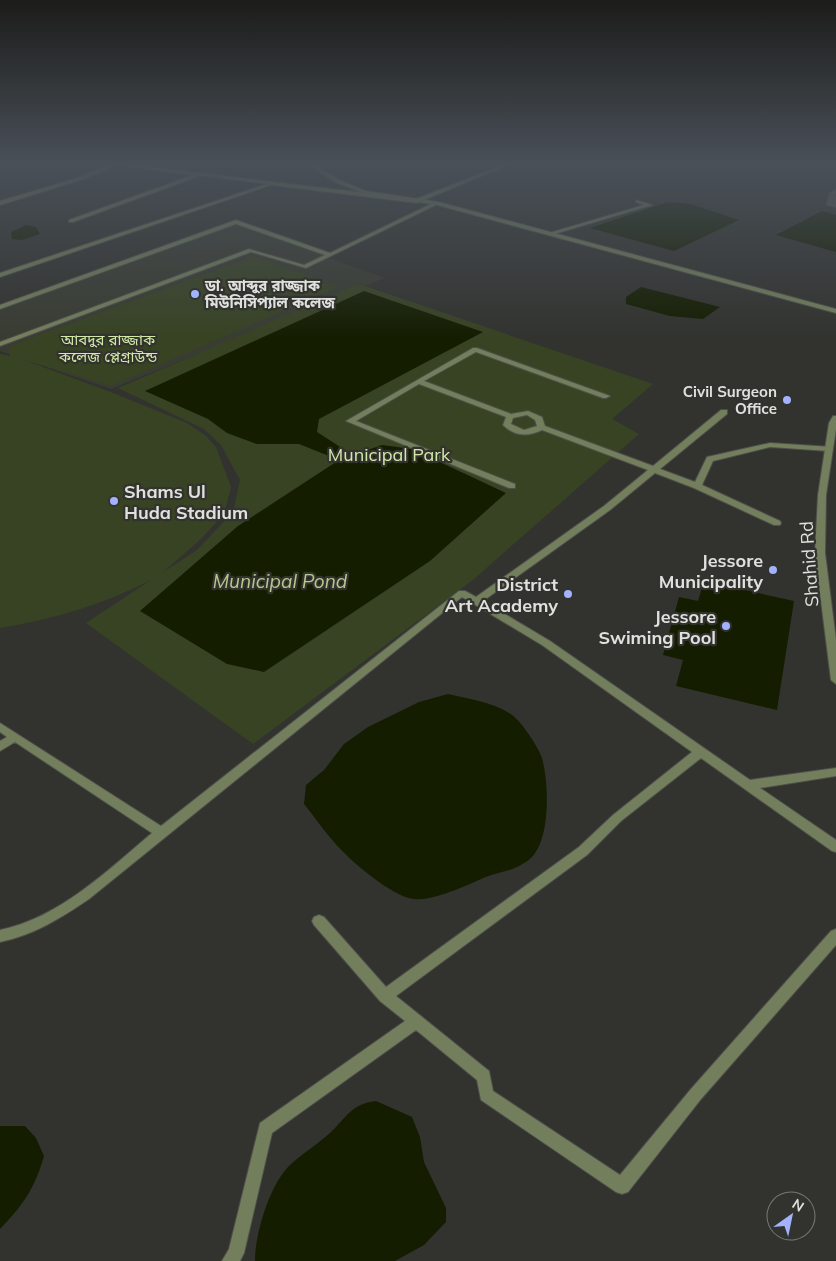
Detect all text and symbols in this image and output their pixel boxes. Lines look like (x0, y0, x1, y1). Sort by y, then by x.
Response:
place label: ডা. আব্দুর রাজ্জাক মিউনিসিপ্যাল কলেজ (204, 276, 335, 312)
marker: ডা. আব্দুর রাজ্জাক মিউনিসিপ্যাল কলেজ (189, 288, 201, 300)
park label: আবদুর রাজ্জাক কলেজ প্লেগ্রাউন্ড (58, 330, 158, 366)
place label: Civil Surgeon Office (683, 382, 777, 418)
marker: Civil Surgeon Office (781, 394, 793, 406)
park label: Municipal Park (328, 443, 451, 466)
place label: Shams Ul Huda Stadium (124, 480, 248, 524)
marker: Shams Ul Huda Stadium (108, 495, 120, 507)
street label: Shahid Rd (795, 520, 823, 608)
place label: Jessore Municipality (659, 549, 763, 593)
marker: Jessore Municipality (767, 564, 779, 576)
water label: Municipal Pond (213, 569, 348, 593)
place label: District Art Academy (445, 573, 558, 617)
marker: District Art Academy (562, 588, 574, 600)
place label: Jessore Swiming Pool (599, 605, 716, 649)
marker: Jessore Swiming Pool (720, 620, 732, 632)
north arrow (766, 1191, 816, 1241)
text: N (789, 1195, 807, 1216)

